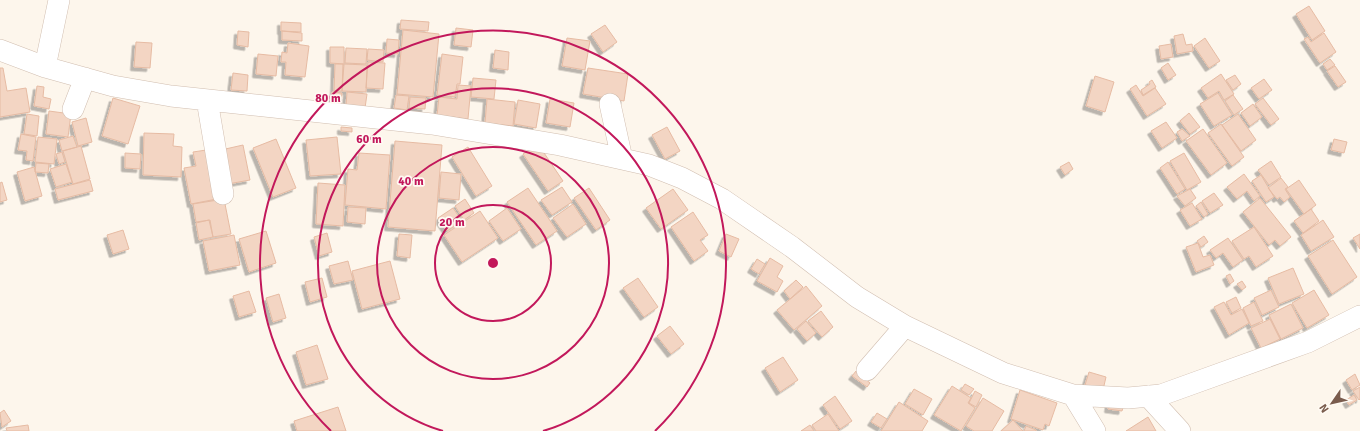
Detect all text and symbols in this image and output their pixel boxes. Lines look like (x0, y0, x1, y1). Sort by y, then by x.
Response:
text: 80 m (315, 91, 341, 106)
text: 60 m (356, 132, 382, 147)
text: 40 m (398, 174, 424, 189)
text: 20 m (439, 215, 465, 230)
centre of rings (486, 256, 500, 270)
north arrow (1312, 383, 1352, 423)
text: N (1317, 402, 1332, 415)

